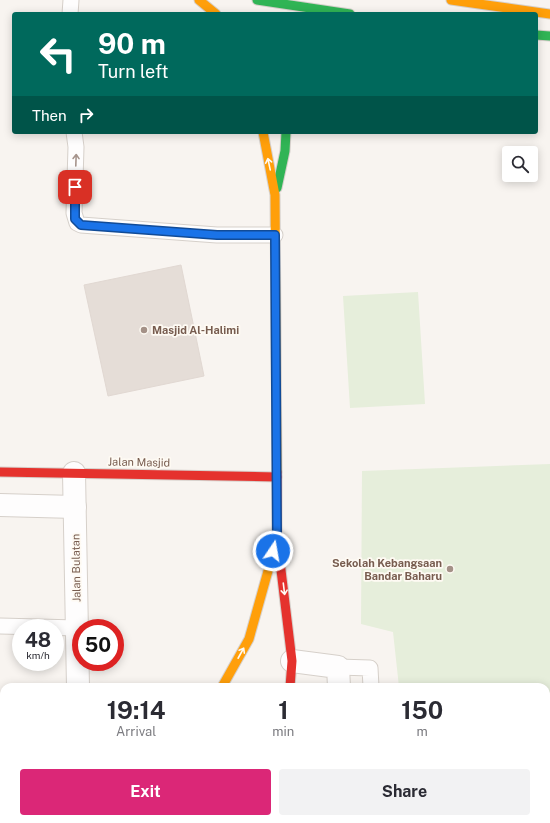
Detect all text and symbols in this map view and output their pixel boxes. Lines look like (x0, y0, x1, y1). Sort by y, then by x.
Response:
text: 90 m (98, 27, 166, 60)
icon: left (32, 28, 84, 80)
text: Turn left (98, 61, 168, 82)
icon: right (75, 104, 97, 126)
text: Then (32, 107, 67, 124)
map controls (502, 146, 538, 182)
button: search (502, 146, 538, 182)
one-way arrow (72, 154, 79, 167)
one-way arrow (264, 157, 272, 170)
pin (58, 170, 92, 204)
icon: arrive (64, 176, 86, 198)
place label: Masjid Al-Halimi (152, 324, 239, 336)
marker: Masjid Al-Halimi (139, 325, 149, 335)
street label: Jalan Masjid (108, 455, 170, 469)
position arrow (252, 530, 294, 572)
street label: Jalan Bulatan (69, 534, 83, 602)
place label: Sekolah Kebangsaan Bandar Baharu (332, 557, 442, 582)
marker: Sekolah Kebangsaan Bandar Baharu (445, 564, 455, 574)
one-way arrow (280, 582, 287, 595)
speed limit sign: 50 (72, 619, 124, 671)
text: 48 (25, 628, 51, 652)
one-way arrow (237, 647, 245, 659)
text: km/h (26, 649, 50, 661)
text: 19:14 (107, 696, 165, 724)
text: 1 (278, 696, 288, 724)
text: 150 (401, 696, 443, 724)
text: Arrival (116, 724, 156, 739)
text: min (272, 724, 294, 739)
text: m (417, 724, 428, 739)
button: Exit (20, 769, 271, 815)
button: Share (279, 769, 530, 815)

